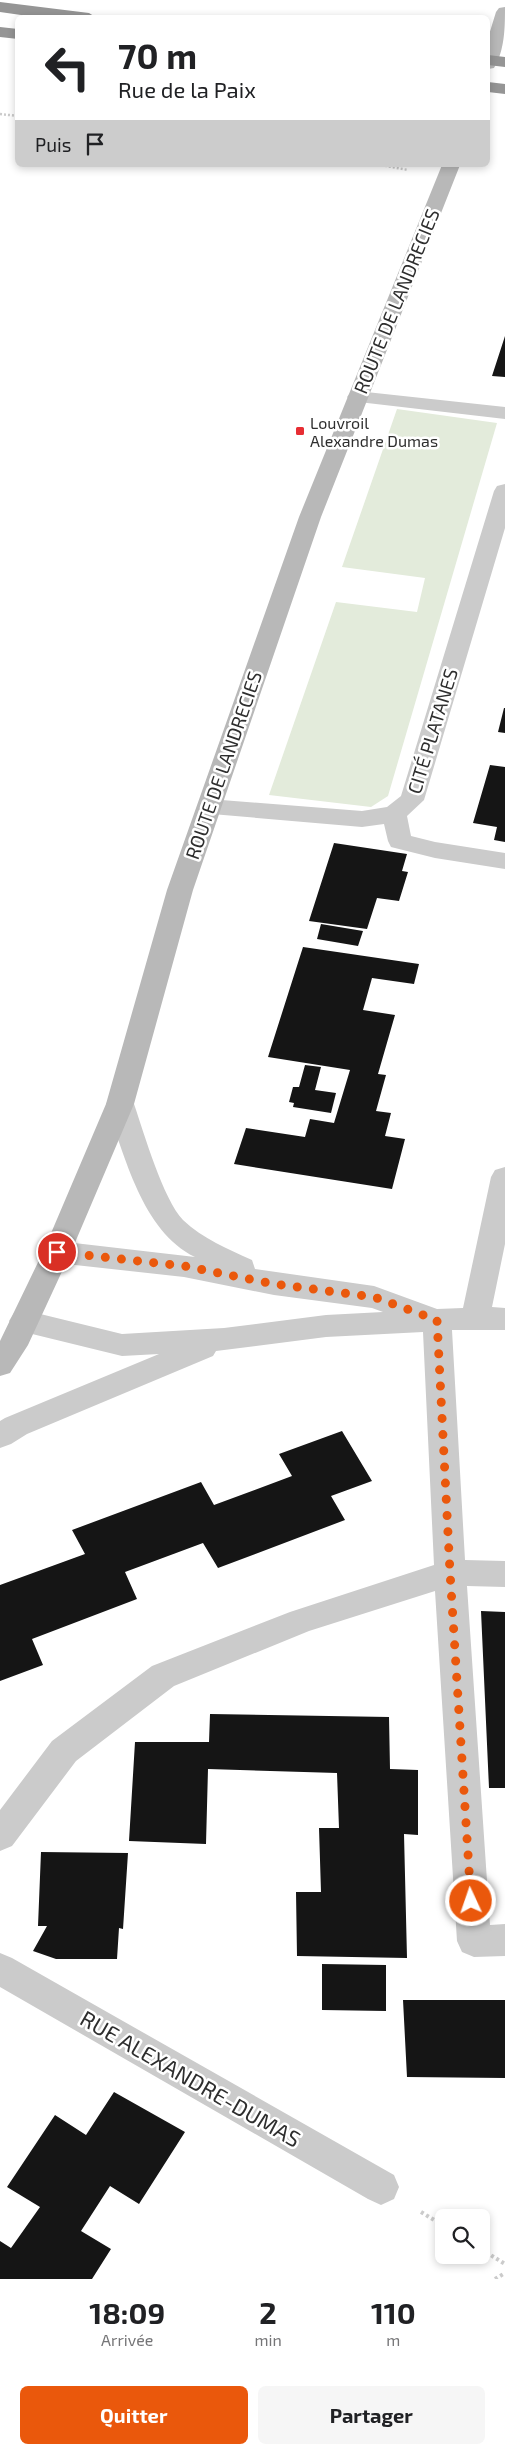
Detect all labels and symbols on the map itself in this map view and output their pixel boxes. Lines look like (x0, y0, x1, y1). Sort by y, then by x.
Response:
street label: ROUTE DE LANDRECIES (348, 205, 444, 397)
place label: Louvroil Alexandre Dumas (310, 413, 438, 450)
marker: Louvroil Alexandre Dumas (294, 425, 306, 437)
street label: CITÉ PLATANES (402, 666, 462, 796)
street label: ROUTE DE LANDRECIES (180, 668, 266, 862)
pin (36, 1231, 78, 1273)
position arrow (444, 1874, 496, 1926)
street label: RUE ALEXANDRE-DUMAS (76, 2004, 306, 2152)

